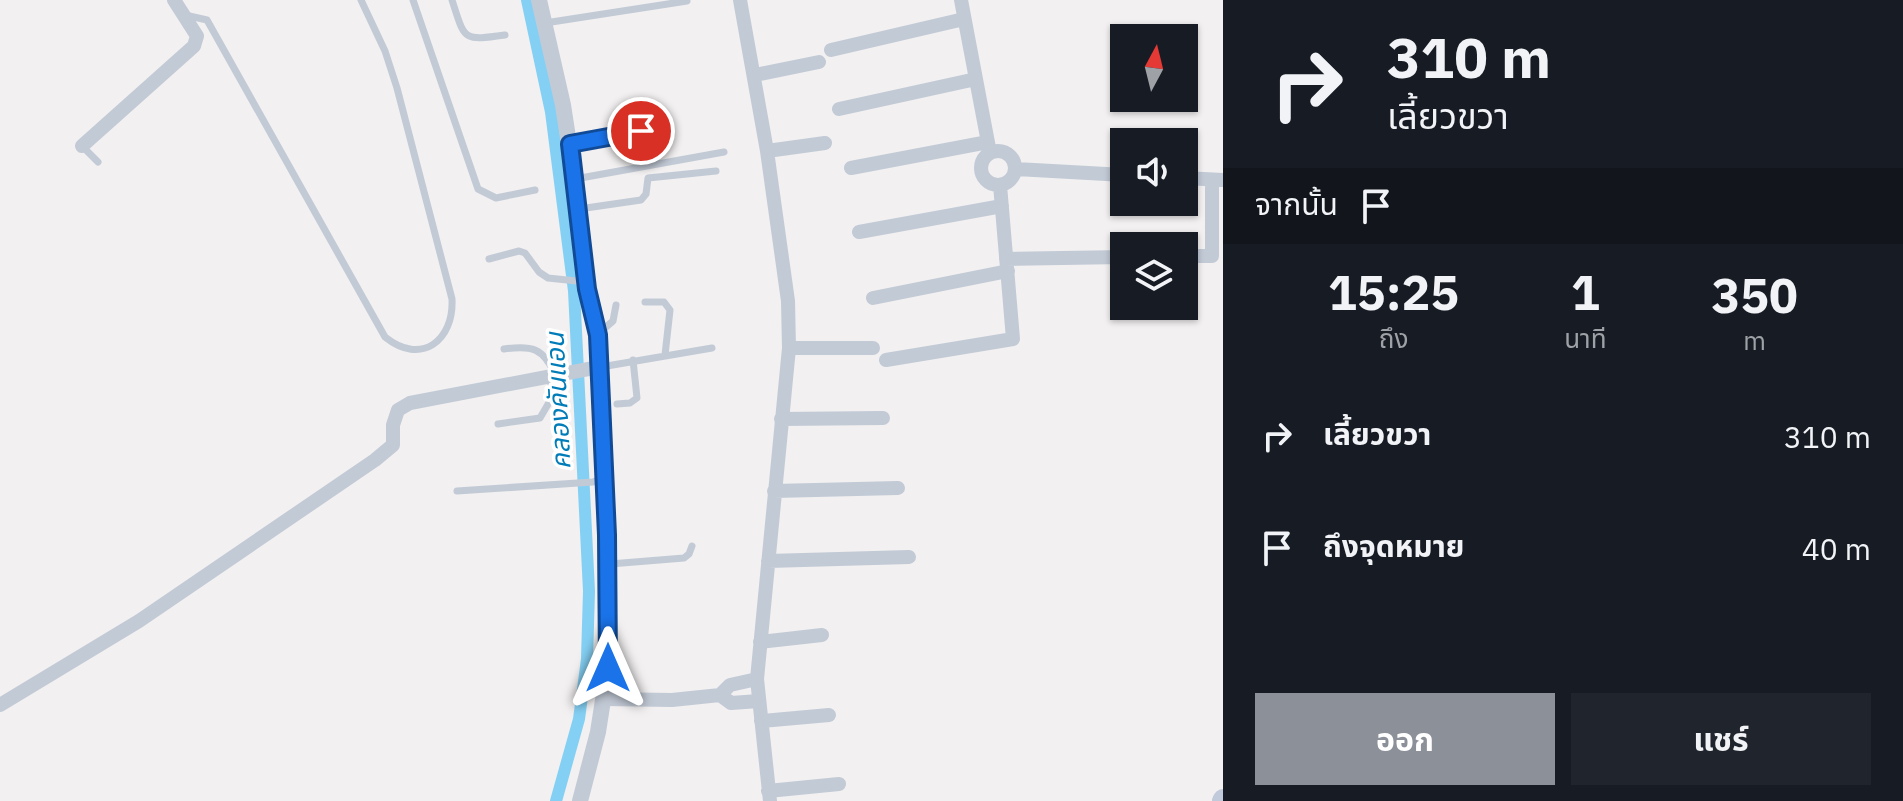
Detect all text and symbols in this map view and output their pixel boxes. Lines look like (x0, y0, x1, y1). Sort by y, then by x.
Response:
text: 310 m (1387, 21, 1551, 93)
north arrow (1110, 24, 1198, 112)
map controls (1110, 24, 1198, 320)
icon: right (1255, 32, 1359, 136)
text: เลี้ยวขวา (1387, 92, 1509, 139)
pin (607, 97, 675, 165)
icon: arrive (619, 109, 663, 153)
button: sound (1110, 128, 1198, 216)
text: จากนั้น (1255, 184, 1338, 223)
icon: arrive (1354, 184, 1398, 228)
button: layers (1110, 232, 1198, 320)
text: 15:25 (1328, 261, 1459, 323)
text: 1 (1571, 261, 1600, 323)
text: 350 (1712, 264, 1798, 326)
text: ถึง (1379, 321, 1408, 355)
text: นาที (1564, 321, 1606, 355)
text: m (1743, 323, 1766, 357)
water label: คลองคันแอน (536, 330, 578, 470)
icon: right (1255, 414, 1299, 458)
text: เลี้ยวขวา (1323, 414, 1431, 453)
text: 310 m (1784, 417, 1871, 456)
icon: arrive (1255, 526, 1299, 570)
text: ถึงจุดหมาย (1323, 526, 1464, 565)
text: 40 m (1802, 529, 1871, 568)
position arrow (566, 626, 650, 710)
button: ออก (1255, 693, 1555, 785)
button: แชร์ (1571, 693, 1871, 785)

